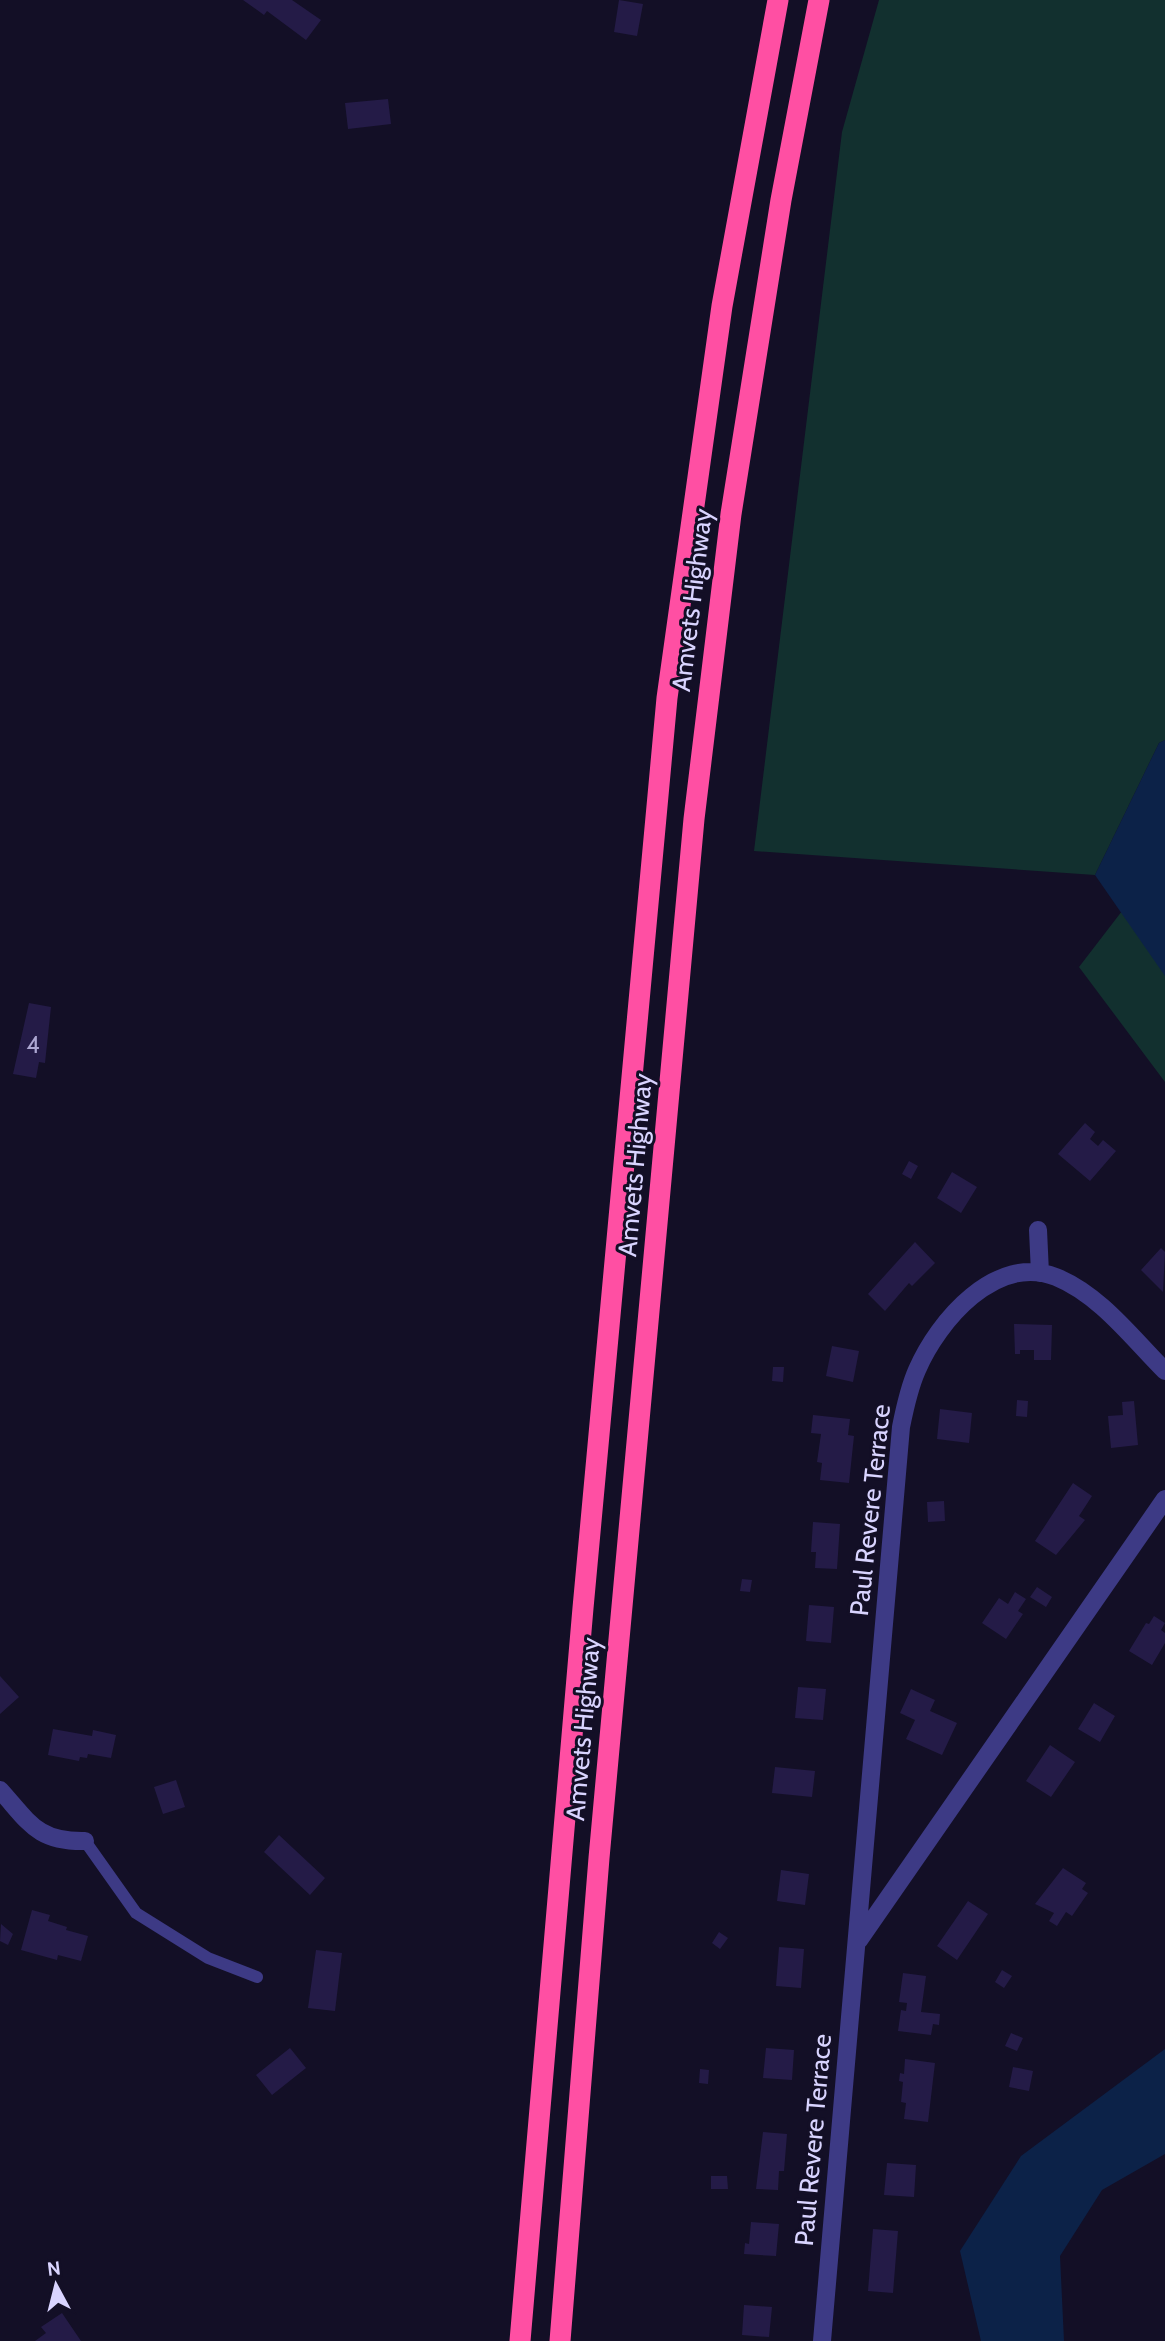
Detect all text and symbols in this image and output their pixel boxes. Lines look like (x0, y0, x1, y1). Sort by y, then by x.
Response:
street label: Amvets Highway (665, 507, 719, 693)
house number: 4 (26, 1031, 40, 1059)
street label: Amvets Highway (611, 1072, 659, 1258)
street label: Paul Revere Terrace (843, 1403, 897, 1617)
street label: Amvets Highway (559, 1636, 607, 1822)
street label: Paul Revere Terrace (788, 2033, 838, 2247)
north arrow (21, 2250, 91, 2320)
text: N (46, 2256, 62, 2281)

